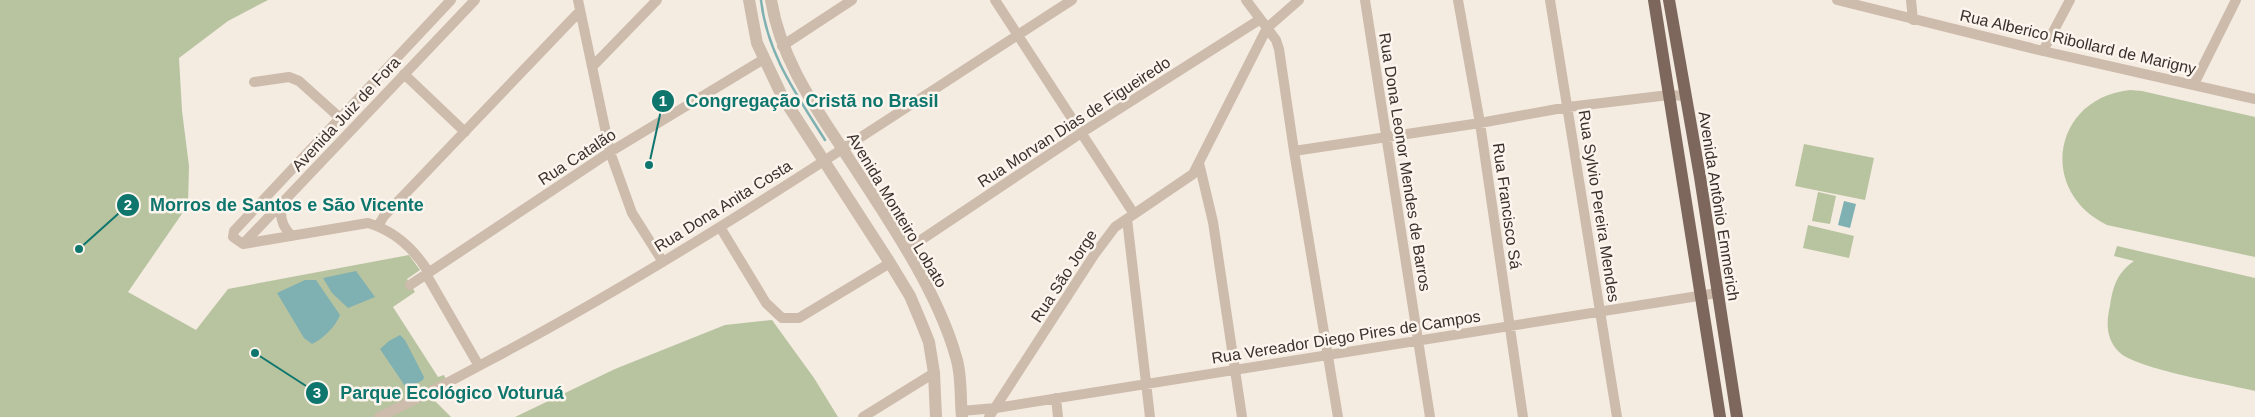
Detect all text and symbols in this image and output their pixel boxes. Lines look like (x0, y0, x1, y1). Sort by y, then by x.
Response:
street label: Rua Alberico Ribollard de Marigny (1958, 7, 2198, 77)
street label: Rua Dona Leonor Mendes de Barros (1376, 32, 1434, 292)
street label: Avenida Juiz de Fora (289, 53, 403, 175)
street label: Rua Morvan Dias de Figueiredo (975, 53, 1173, 191)
callout: Congregação Cristã no Brasil (650, 85, 948, 118)
text: Congregação Cristã no Brasil (685, 91, 939, 111)
text: 1 (659, 92, 667, 109)
street label: Rua Sylvio Pereira Mendes (1575, 109, 1623, 303)
street label: Avenida Antônio Emmerich (1696, 110, 1742, 302)
street label: Rua Catalão (535, 126, 619, 188)
street label: Avenida Monteiro Lobato (844, 130, 950, 291)
street label: Rua Francisco Sá (1490, 142, 1524, 270)
street label: Rua Dona Anita Costa (651, 157, 795, 255)
callout: Morros de Santos e São Vicente (115, 189, 434, 222)
text: Morros de Santos e São Vicente (150, 195, 424, 215)
text: 2 (124, 196, 132, 213)
street label: Rua São Jorge (1028, 227, 1100, 325)
street label: Rua Vereador Diego Pires de Campos (1210, 307, 1482, 367)
callout: Parque Ecológico Voturuá (305, 377, 574, 410)
text: Parque Ecológico Voturuá (340, 383, 565, 403)
text: 3 (313, 384, 321, 401)

